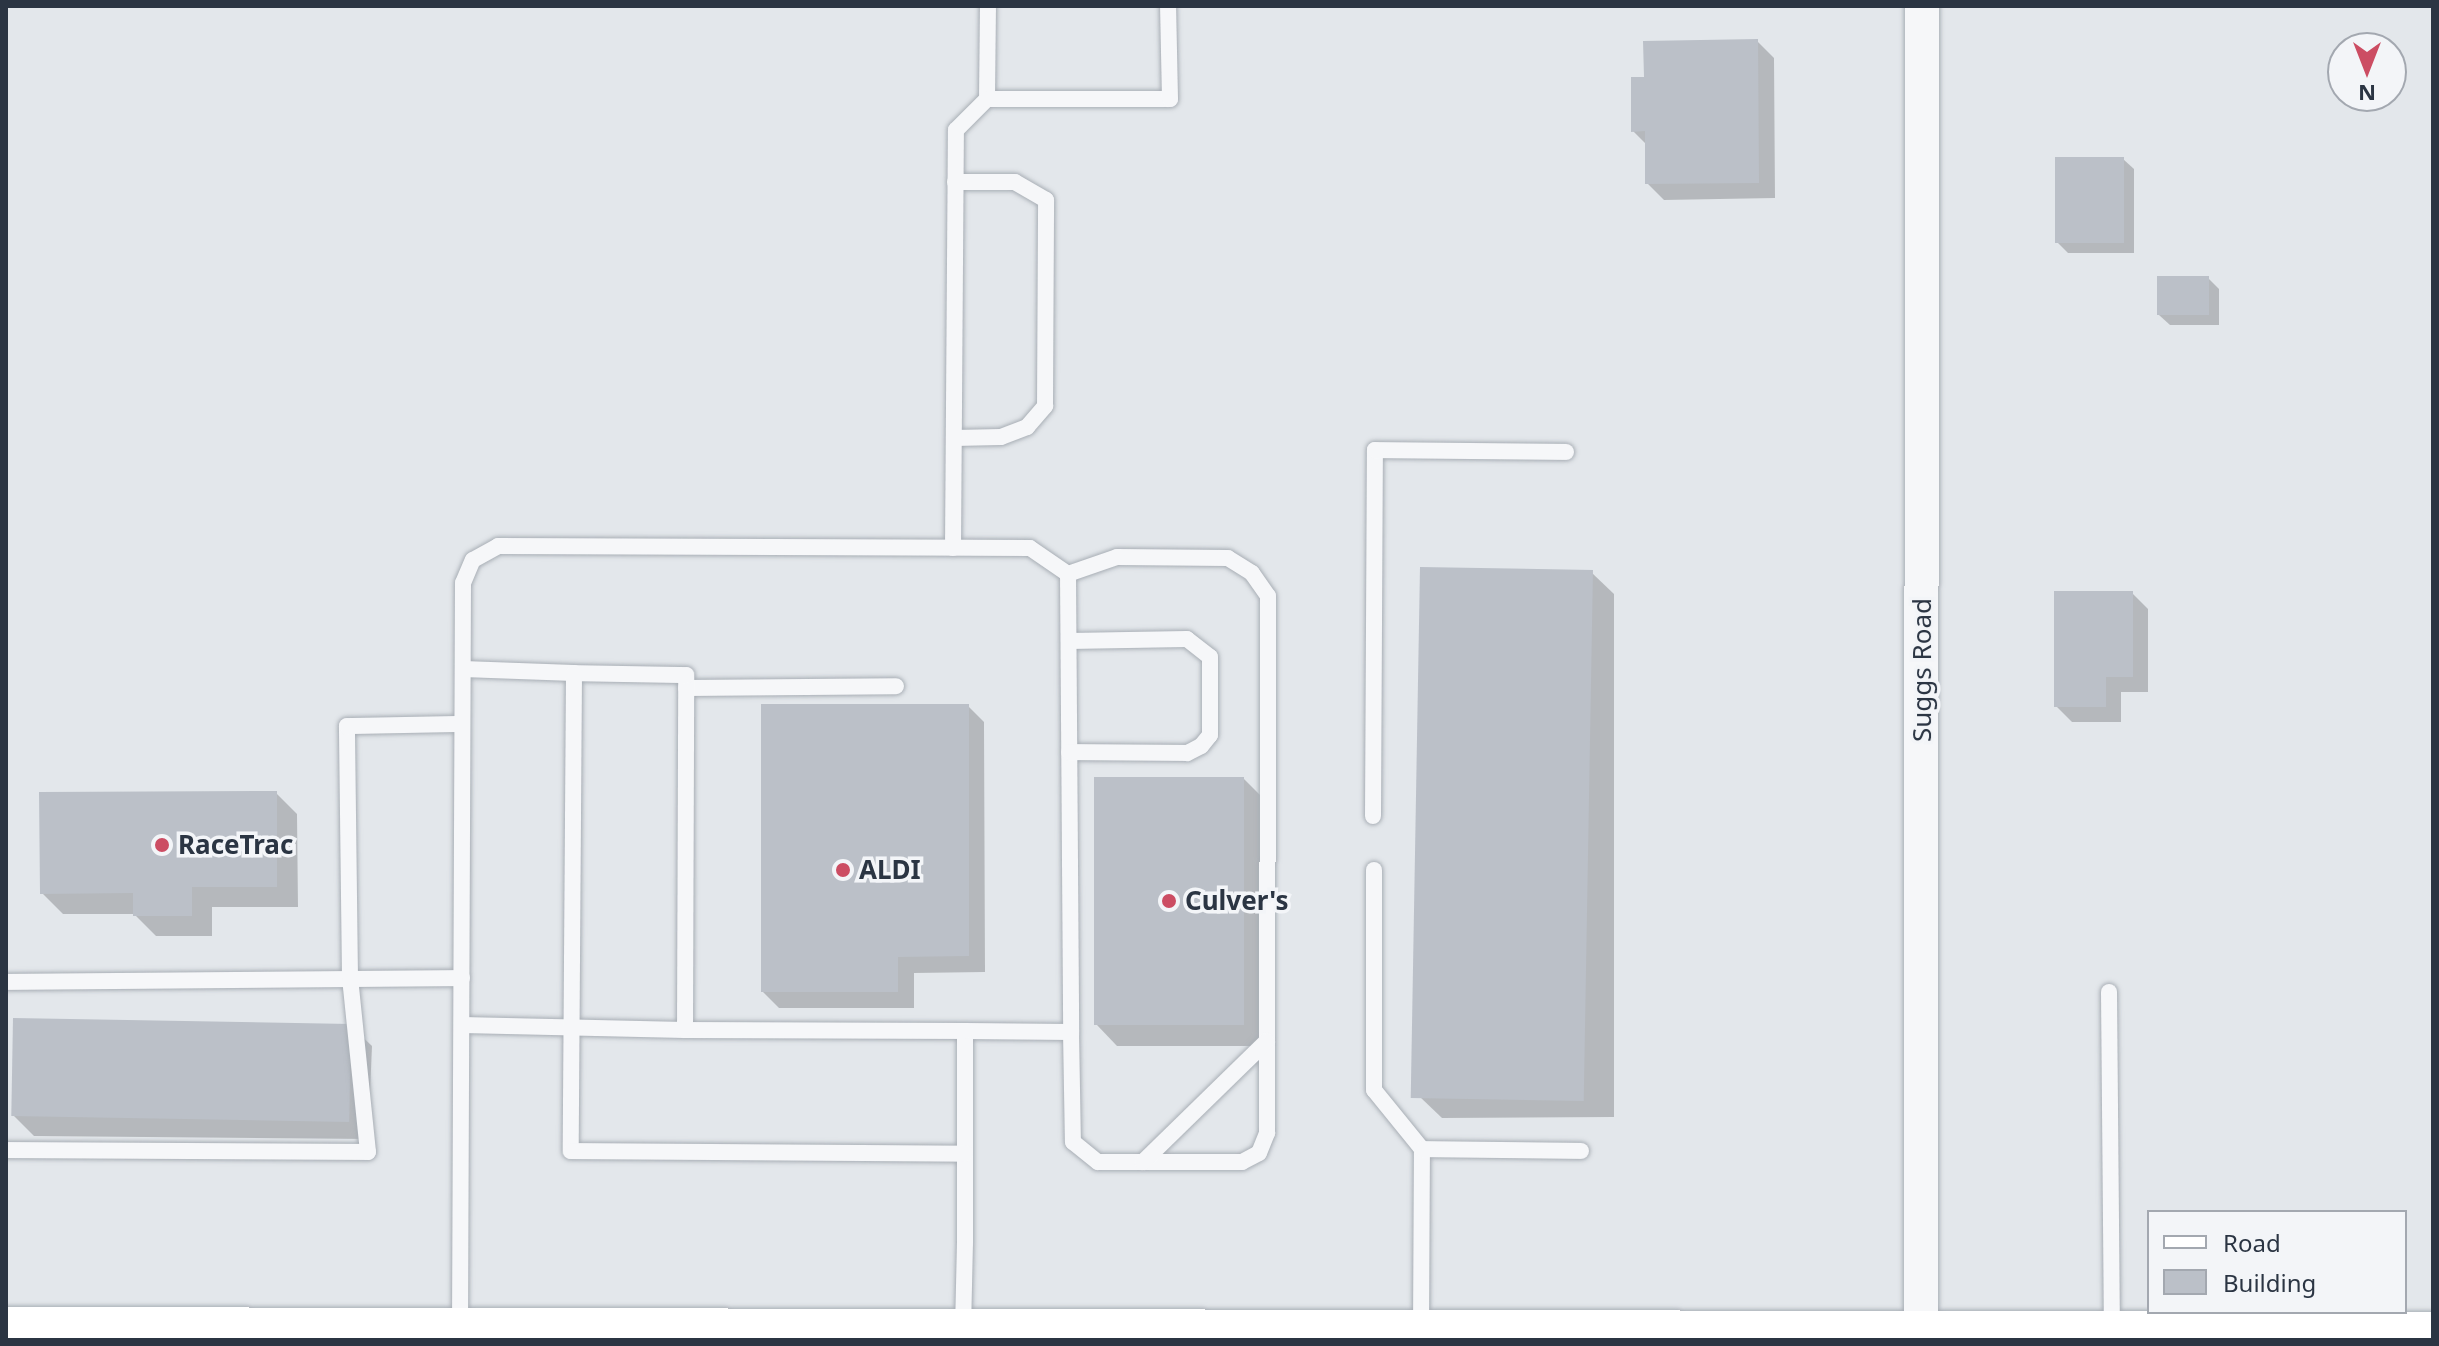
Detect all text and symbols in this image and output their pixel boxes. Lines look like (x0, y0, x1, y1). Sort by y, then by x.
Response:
north arrow (2327, 32, 2407, 112)
text: N (2358, 79, 2376, 109)
street label: Suggs Road (1906, 598, 1938, 742)
place label: RaceTrac (178, 829, 293, 861)
marker: RaceTrac (153, 836, 171, 854)
place label: ALDI (859, 854, 921, 886)
marker: ALDI (834, 861, 852, 879)
place label: Culver's (1185, 885, 1289, 917)
marker: Culver's (1160, 892, 1178, 910)
legend (2147, 1210, 2407, 1314)
text: Road (2223, 1226, 2281, 1259)
text: Building (2223, 1266, 2316, 1299)

